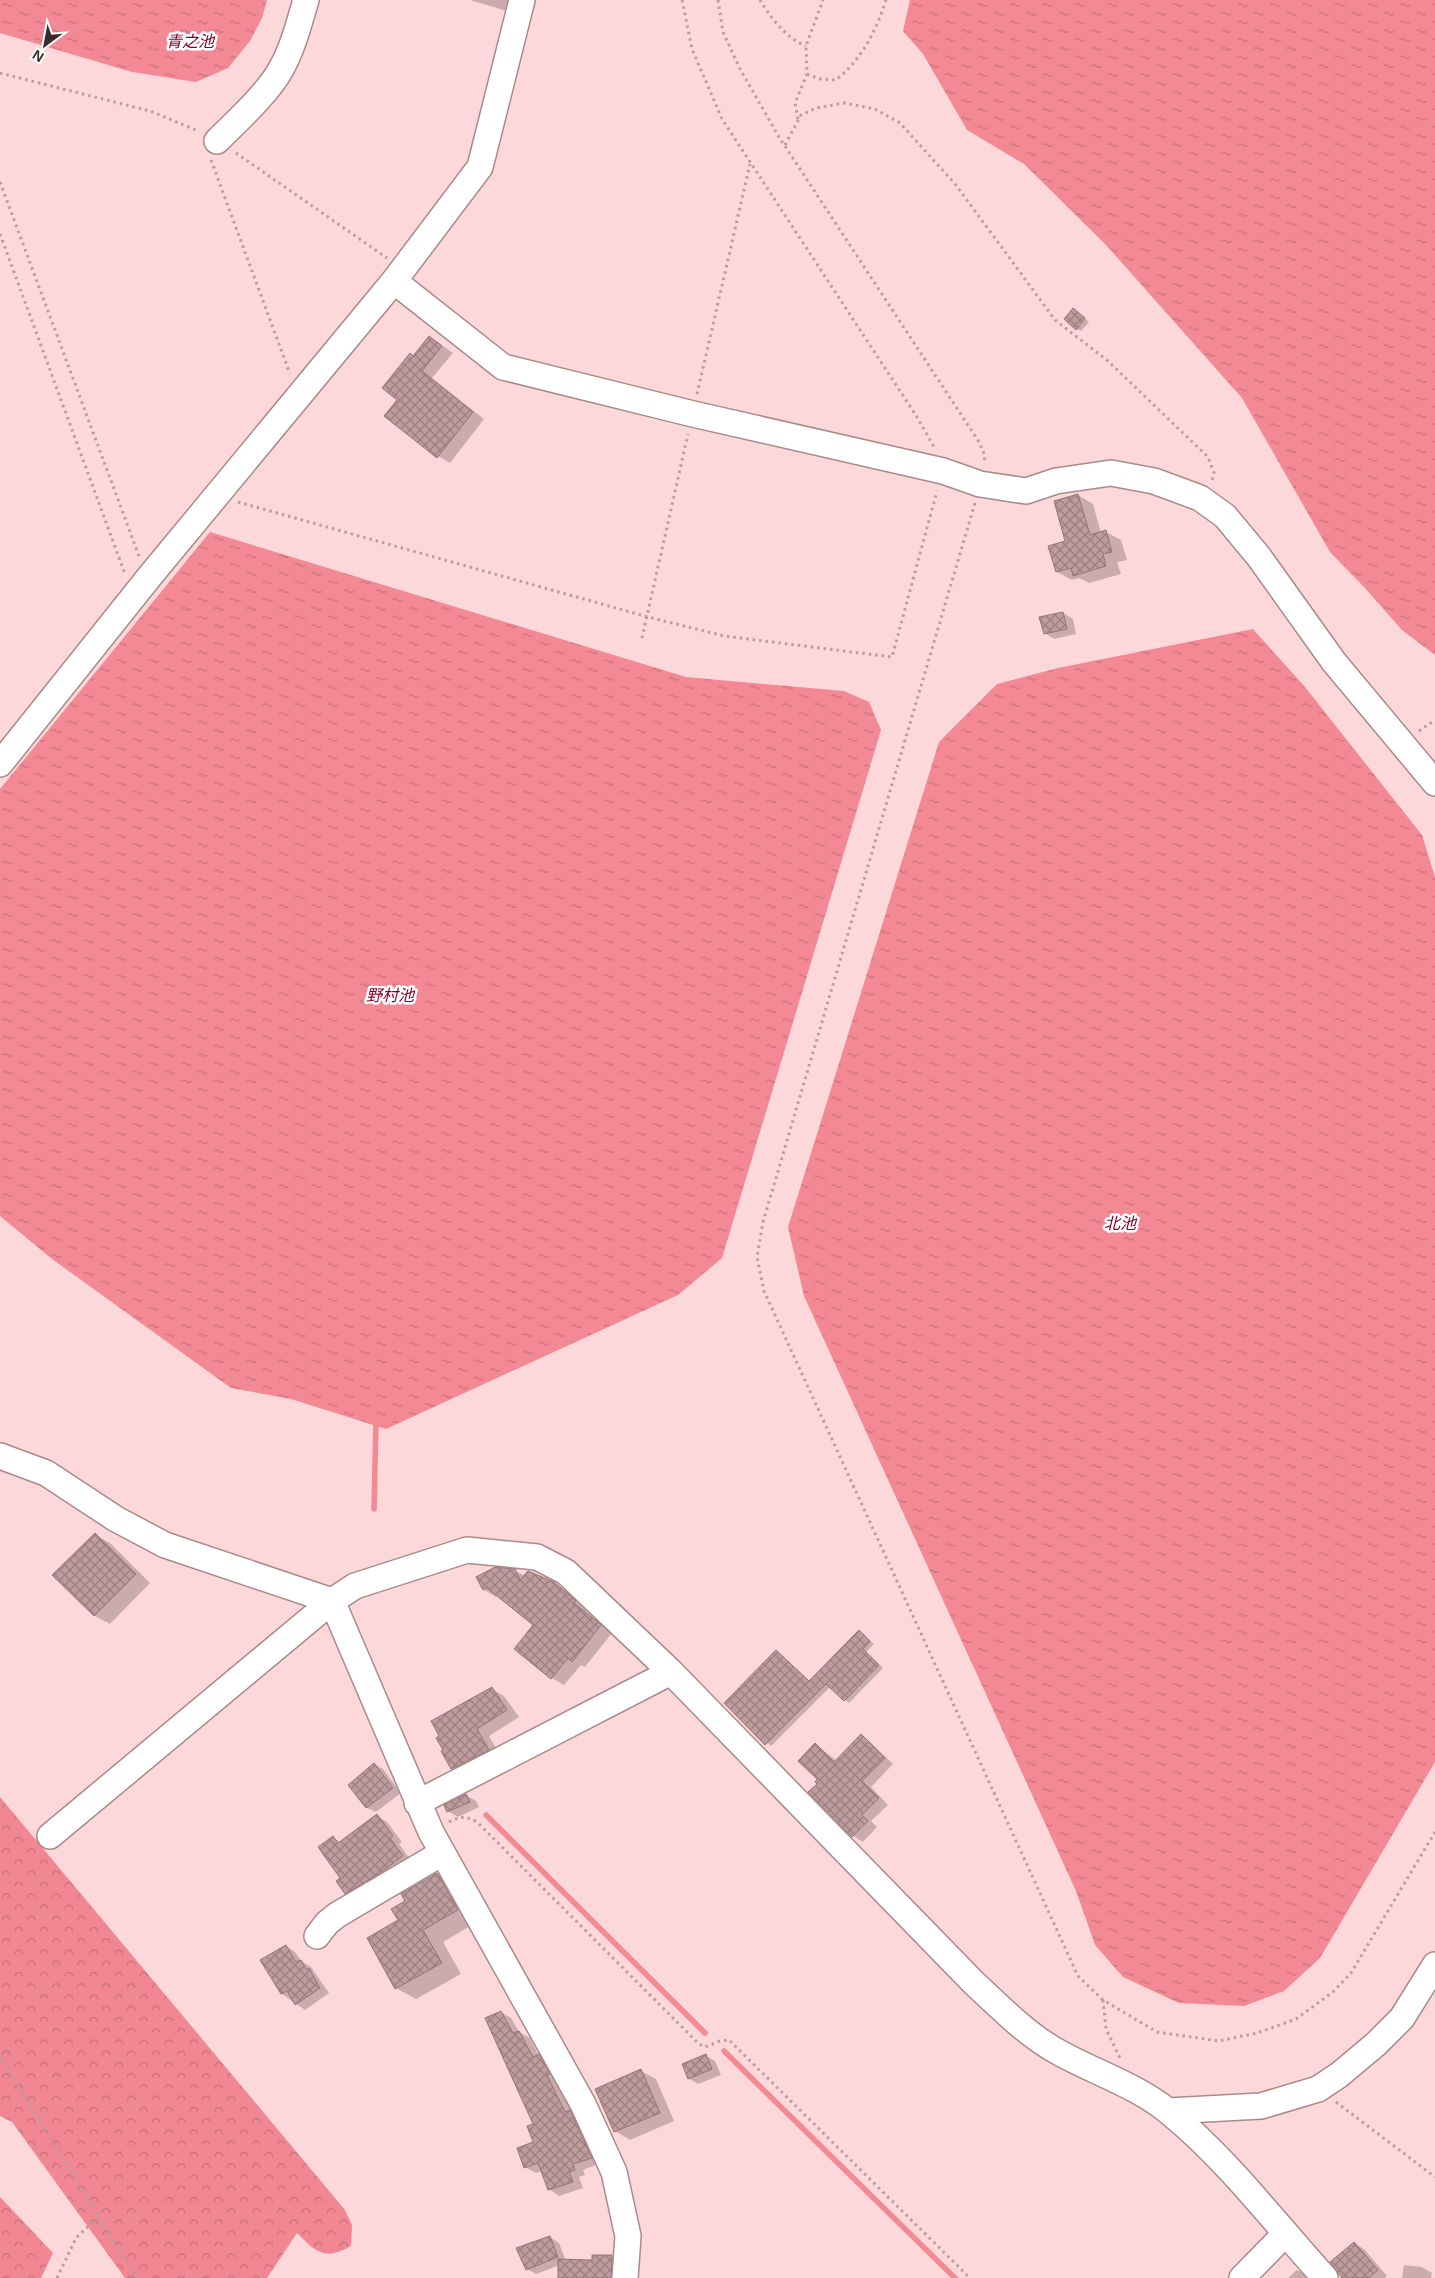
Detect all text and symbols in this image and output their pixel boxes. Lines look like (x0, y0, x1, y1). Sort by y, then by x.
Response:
north arrow (20, 20, 70, 70)
water label: 青之池 (166, 33, 216, 50)
text: N (30, 47, 47, 65)
water label: 野村池 (366, 987, 416, 1004)
water label: 北池 (1104, 1215, 1138, 1232)

